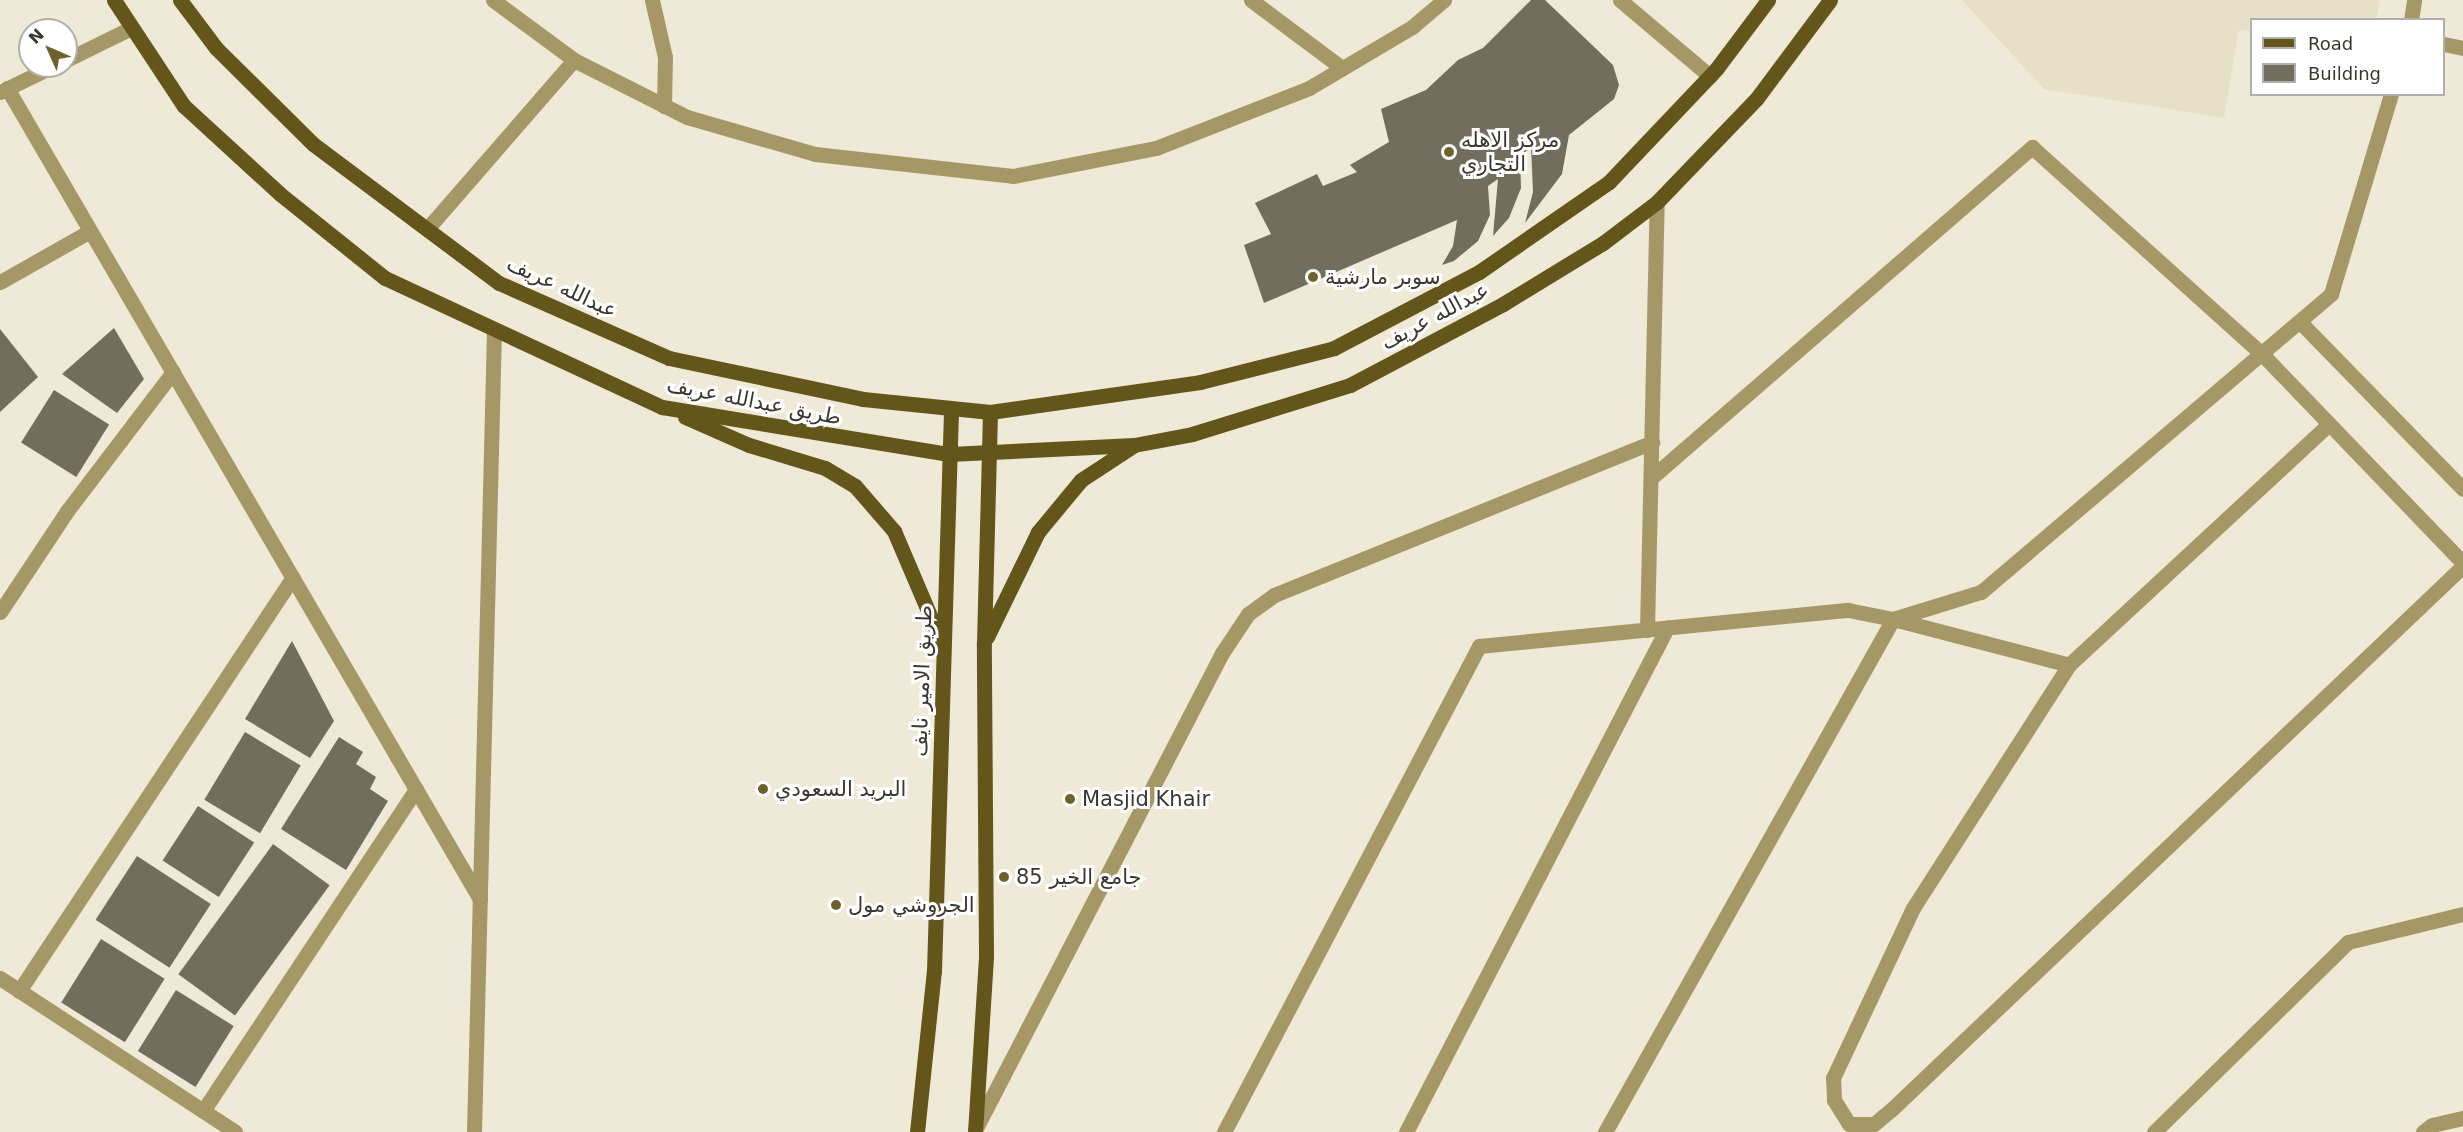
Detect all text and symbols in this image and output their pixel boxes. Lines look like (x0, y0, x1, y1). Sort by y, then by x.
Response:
north arrow (18, 18, 78, 78)
legend (2250, 18, 2445, 96)
text: N (25, 25, 48, 48)
text: Road (2308, 33, 2353, 54)
text: Building (2308, 63, 2381, 84)
place label: مركز الاهله التجاري (1461, 127, 1559, 177)
marker: مركز الاهله التجاري (1442, 145, 1456, 159)
street label: عبدالله عريف (503, 250, 621, 324)
place label: سوبر مارشية (1325, 264, 1441, 290)
marker: سوبر مارشية (1306, 270, 1320, 284)
street label: عبدالله عريف (1377, 277, 1493, 355)
street label: طريق عبدالله عريف (665, 372, 843, 430)
street label: طريق الامير نايف (907, 605, 937, 757)
place label: البريد السعودي (775, 776, 906, 802)
marker: البريد السعودي (756, 782, 770, 796)
place label: Masjid Khair (1082, 786, 1210, 812)
marker: Masjid Khair (1063, 792, 1077, 806)
place label: جامع الخير 85 (1016, 864, 1142, 890)
marker: جامع الخير 85 (997, 870, 1011, 884)
place label: الجروشي مول (848, 892, 975, 918)
marker: الجروشي مول (829, 898, 843, 912)

